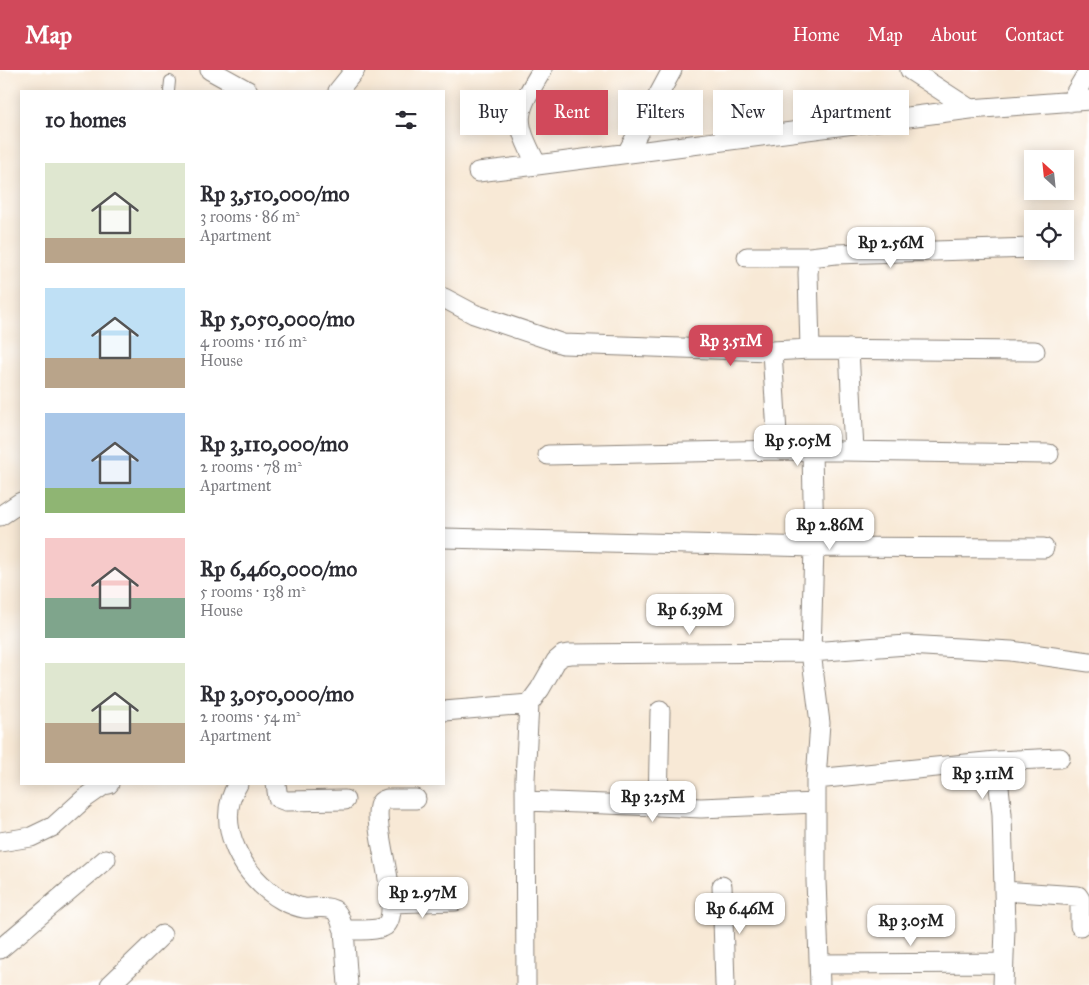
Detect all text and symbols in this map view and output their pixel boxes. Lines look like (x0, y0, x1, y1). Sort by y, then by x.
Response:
text: Map (25, 20, 72, 50)
text: Home (793, 24, 840, 46)
text: Map (868, 24, 903, 46)
text: About (931, 24, 977, 46)
text: Contact (1005, 24, 1064, 46)
chip: Buy (460, 90, 526, 135)
chip: Rent (536, 90, 608, 135)
chip: Filters (618, 90, 703, 135)
chip: New (713, 90, 783, 135)
chip: Apartment (793, 90, 909, 135)
icon: filters (392, 106, 420, 134)
text: 10 homes (45, 107, 126, 133)
north arrow (1024, 150, 1074, 200)
map controls (1024, 150, 1074, 260)
text: Rp 3,510,000/mo (200, 181, 350, 207)
icon: home (85, 183, 145, 243)
text: 3 rooms · 86 m² (200, 207, 300, 226)
button: locate (1024, 210, 1074, 260)
text: Apartment (200, 226, 272, 245)
pin: Rp 2.56M (839, 226, 943, 269)
text: Rp 2.56M (858, 233, 924, 252)
text: Rp 5,050,000/mo (200, 306, 355, 332)
icon: home (85, 308, 145, 368)
pin: Rp 3.51M (679, 324, 783, 367)
text: Rp 3.51M (700, 331, 762, 350)
text: 4 rooms · 116 m² (200, 332, 307, 351)
text: House (200, 351, 243, 370)
pin: Rp 5.05M (746, 424, 850, 467)
text: Rp 3,110,000/mo (200, 431, 348, 457)
text: Rp 5.05M (765, 431, 831, 450)
icon: home (85, 433, 145, 493)
text: 2 rooms · 78 m² (200, 457, 302, 476)
text: Apartment (200, 476, 272, 495)
pin: Rp 2.86M (778, 508, 882, 551)
text: Rp 2.86M (796, 515, 864, 534)
text: Rp 6,460,000/mo (200, 556, 357, 582)
icon: home (85, 558, 145, 618)
text: 5 rooms · 138 m² (200, 582, 306, 601)
pin: Rp 6.39M (638, 594, 742, 636)
text: Rp 6.39M (657, 600, 723, 619)
text: House (200, 601, 243, 620)
text: Rp 3,050,000/mo (200, 681, 354, 707)
icon: home (85, 683, 145, 743)
text: 2 rooms · 54 m² (200, 707, 301, 726)
text: Apartment (200, 726, 272, 745)
pin: Rp 3.11M (931, 758, 1035, 800)
text: Rp 3.11M (952, 764, 1014, 783)
pin: Rp 3.25M (601, 780, 705, 823)
text: Rp 3.25M (621, 787, 685, 806)
pin: Rp 2.97M (371, 876, 475, 919)
text: Rp 2.97M (389, 883, 457, 902)
pin: Rp 6.46M (688, 892, 792, 935)
text: Rp 6.46M (706, 899, 774, 918)
pin: Rp 3.05M (859, 904, 963, 947)
text: Rp 3.05M (878, 911, 944, 930)

